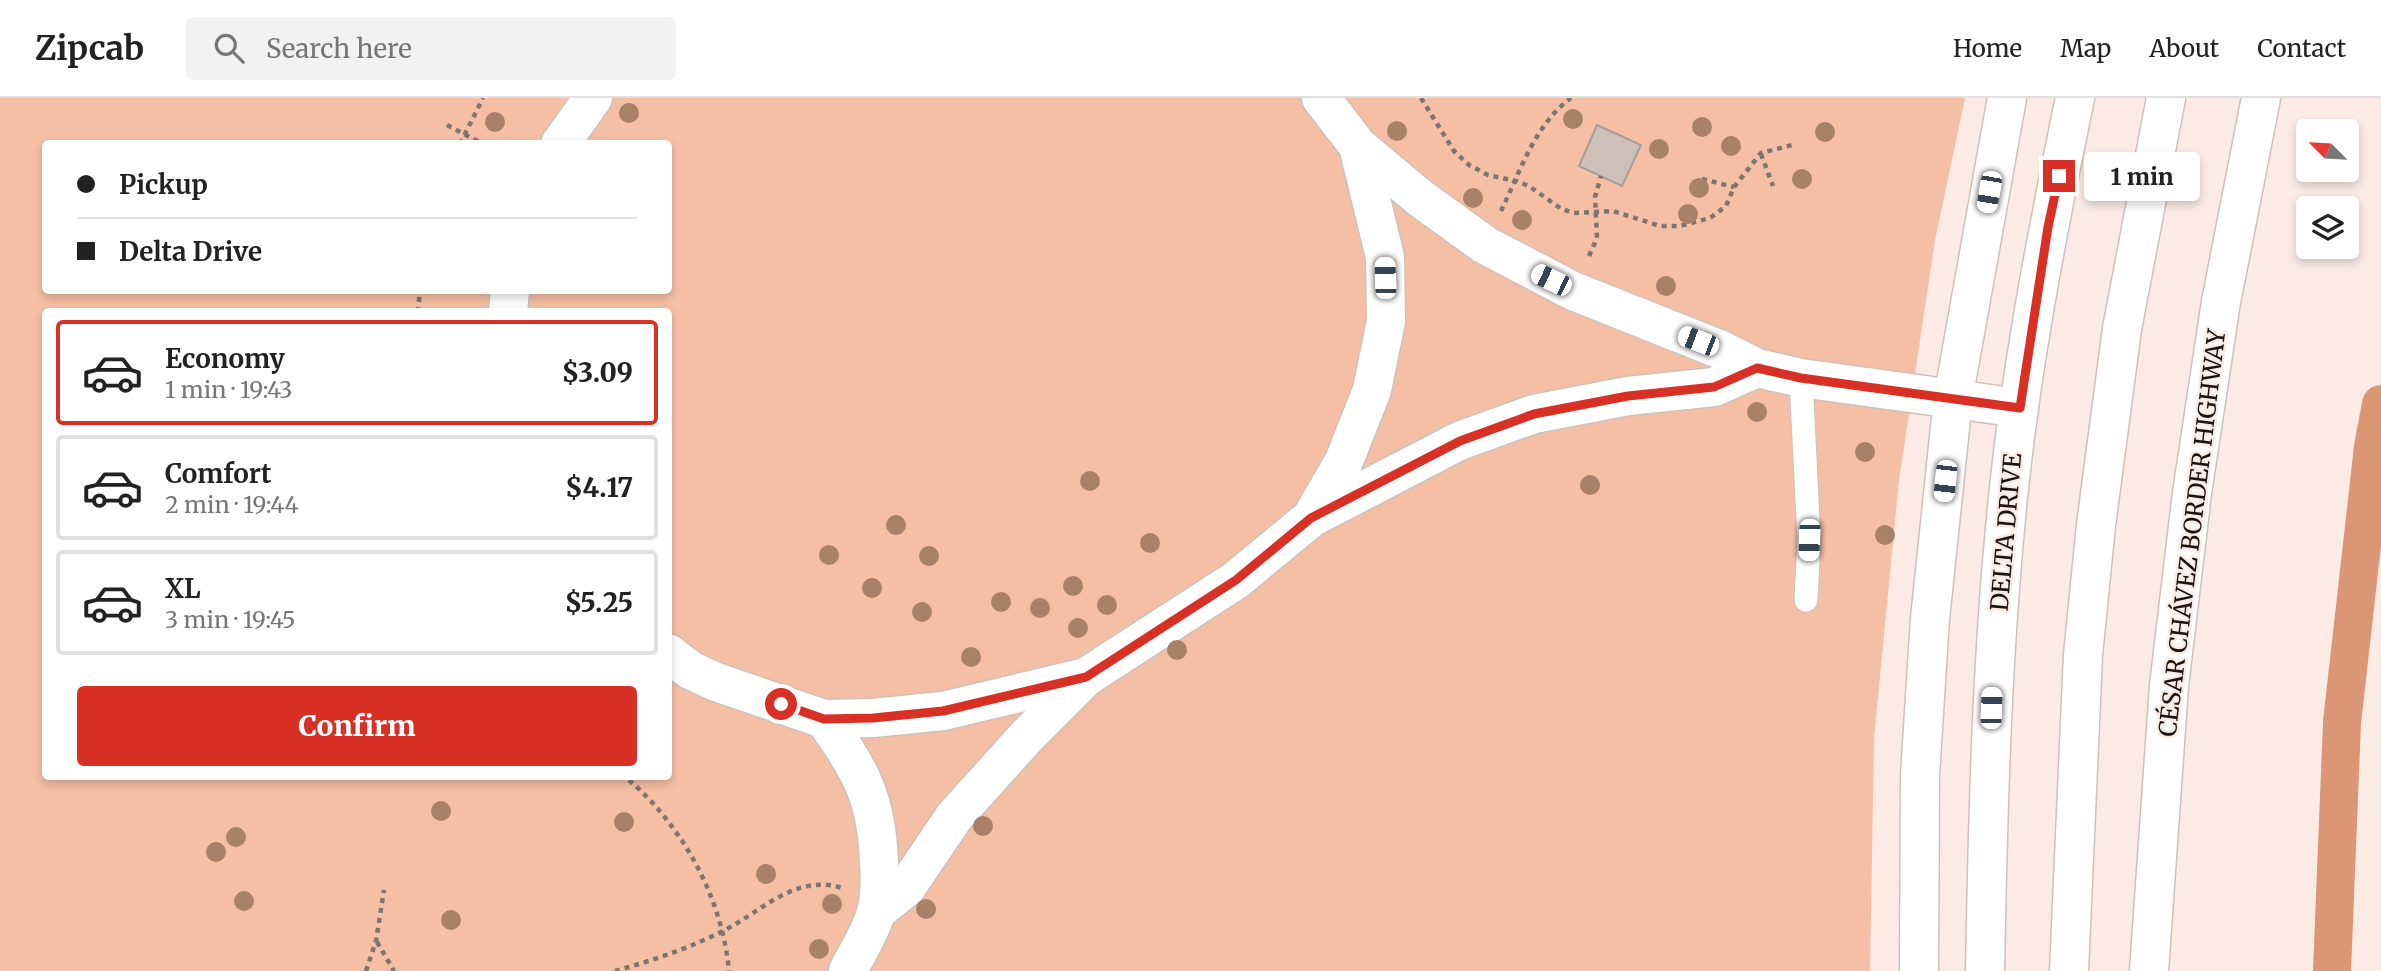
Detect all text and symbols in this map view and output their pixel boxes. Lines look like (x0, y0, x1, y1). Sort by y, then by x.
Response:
search box (186, 17, 676, 80)
text: Zipcab (35, 28, 144, 69)
icon: search (210, 29, 248, 67)
text: Search here (266, 32, 412, 65)
text: Home (1953, 33, 2022, 64)
text: Map (2060, 33, 2111, 64)
text: About (2149, 33, 2219, 64)
text: Contact (2257, 33, 2346, 64)
north arrow (2296, 119, 2359, 182)
map controls (2296, 119, 2359, 259)
callout: 1 min (2084, 152, 2199, 200)
route end (2043, 160, 2075, 192)
text: 1 min (2110, 162, 2174, 191)
text: Pickup (119, 168, 208, 201)
car (1976, 169, 2003, 215)
button: layers (2296, 196, 2359, 259)
text: Delta Drive (119, 235, 262, 268)
car (1374, 257, 1397, 299)
car (1528, 261, 1575, 299)
car (1675, 324, 1722, 358)
street label: CÉSAR CHÁVEZ BORDER HIGHWAY (2151, 327, 2232, 738)
icon: car (81, 341, 144, 404)
text: Economy (165, 342, 285, 375)
text: $3.09 (562, 356, 633, 389)
text: 1 min · 19:43 (165, 375, 292, 404)
street label: DELTA DRIVE (1984, 451, 2028, 612)
icon: car (81, 456, 144, 519)
text: Comfort (165, 457, 271, 490)
car (1933, 459, 1958, 503)
text: $4.17 (565, 471, 633, 504)
text: 2 min · 19:44 (165, 490, 299, 519)
car (1798, 519, 1821, 561)
icon: car (81, 571, 144, 634)
text: XL (165, 572, 201, 605)
text: $5.25 (565, 586, 633, 619)
text: 3 min · 19:45 (165, 605, 295, 634)
button: Confirm (77, 686, 637, 766)
car (1980, 687, 2003, 729)
route start (765, 688, 797, 720)

